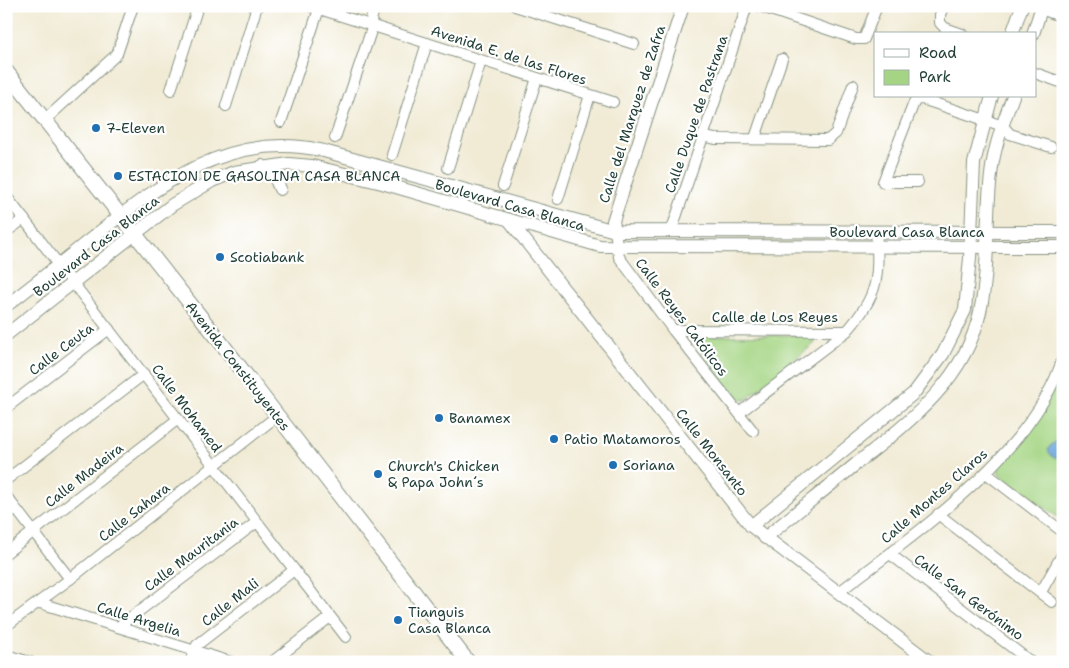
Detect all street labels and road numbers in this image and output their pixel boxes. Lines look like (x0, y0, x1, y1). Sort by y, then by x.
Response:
street label: Avenida E. de las Flores (429, 21, 589, 89)
street label: Calle del Marquez de Zafra (595, 23, 669, 205)
street label: Calle Duque de Pastrana (660, 32, 732, 195)
street label: Boulevard Casa Blanca (433, 175, 587, 235)
street label: Boulevard Casa Blanca (29, 191, 163, 301)
street label: Boulevard Casa Blanca (830, 223, 985, 241)
street label: Calle Reyes Católicos (632, 254, 732, 380)
street label: Avenida Constituyentes (182, 298, 294, 434)
street label: Calle de Los Reyes (712, 308, 838, 326)
street label: Calle Ceuta (25, 319, 97, 379)
street label: Calle Mohamed (148, 360, 226, 456)
street label: Calle Monsanto (672, 405, 752, 499)
street label: Calle Madeira (41, 439, 127, 511)
street label: Calle Montes Claros (877, 445, 991, 547)
street label: Calle Sahara (95, 478, 174, 546)
street label: Calle Mauritania (140, 513, 242, 595)
street label: Calle San Gerónimo (911, 550, 1027, 644)
street label: Calle Mali (198, 574, 262, 630)
street label: Calle Argelia (95, 598, 183, 640)

